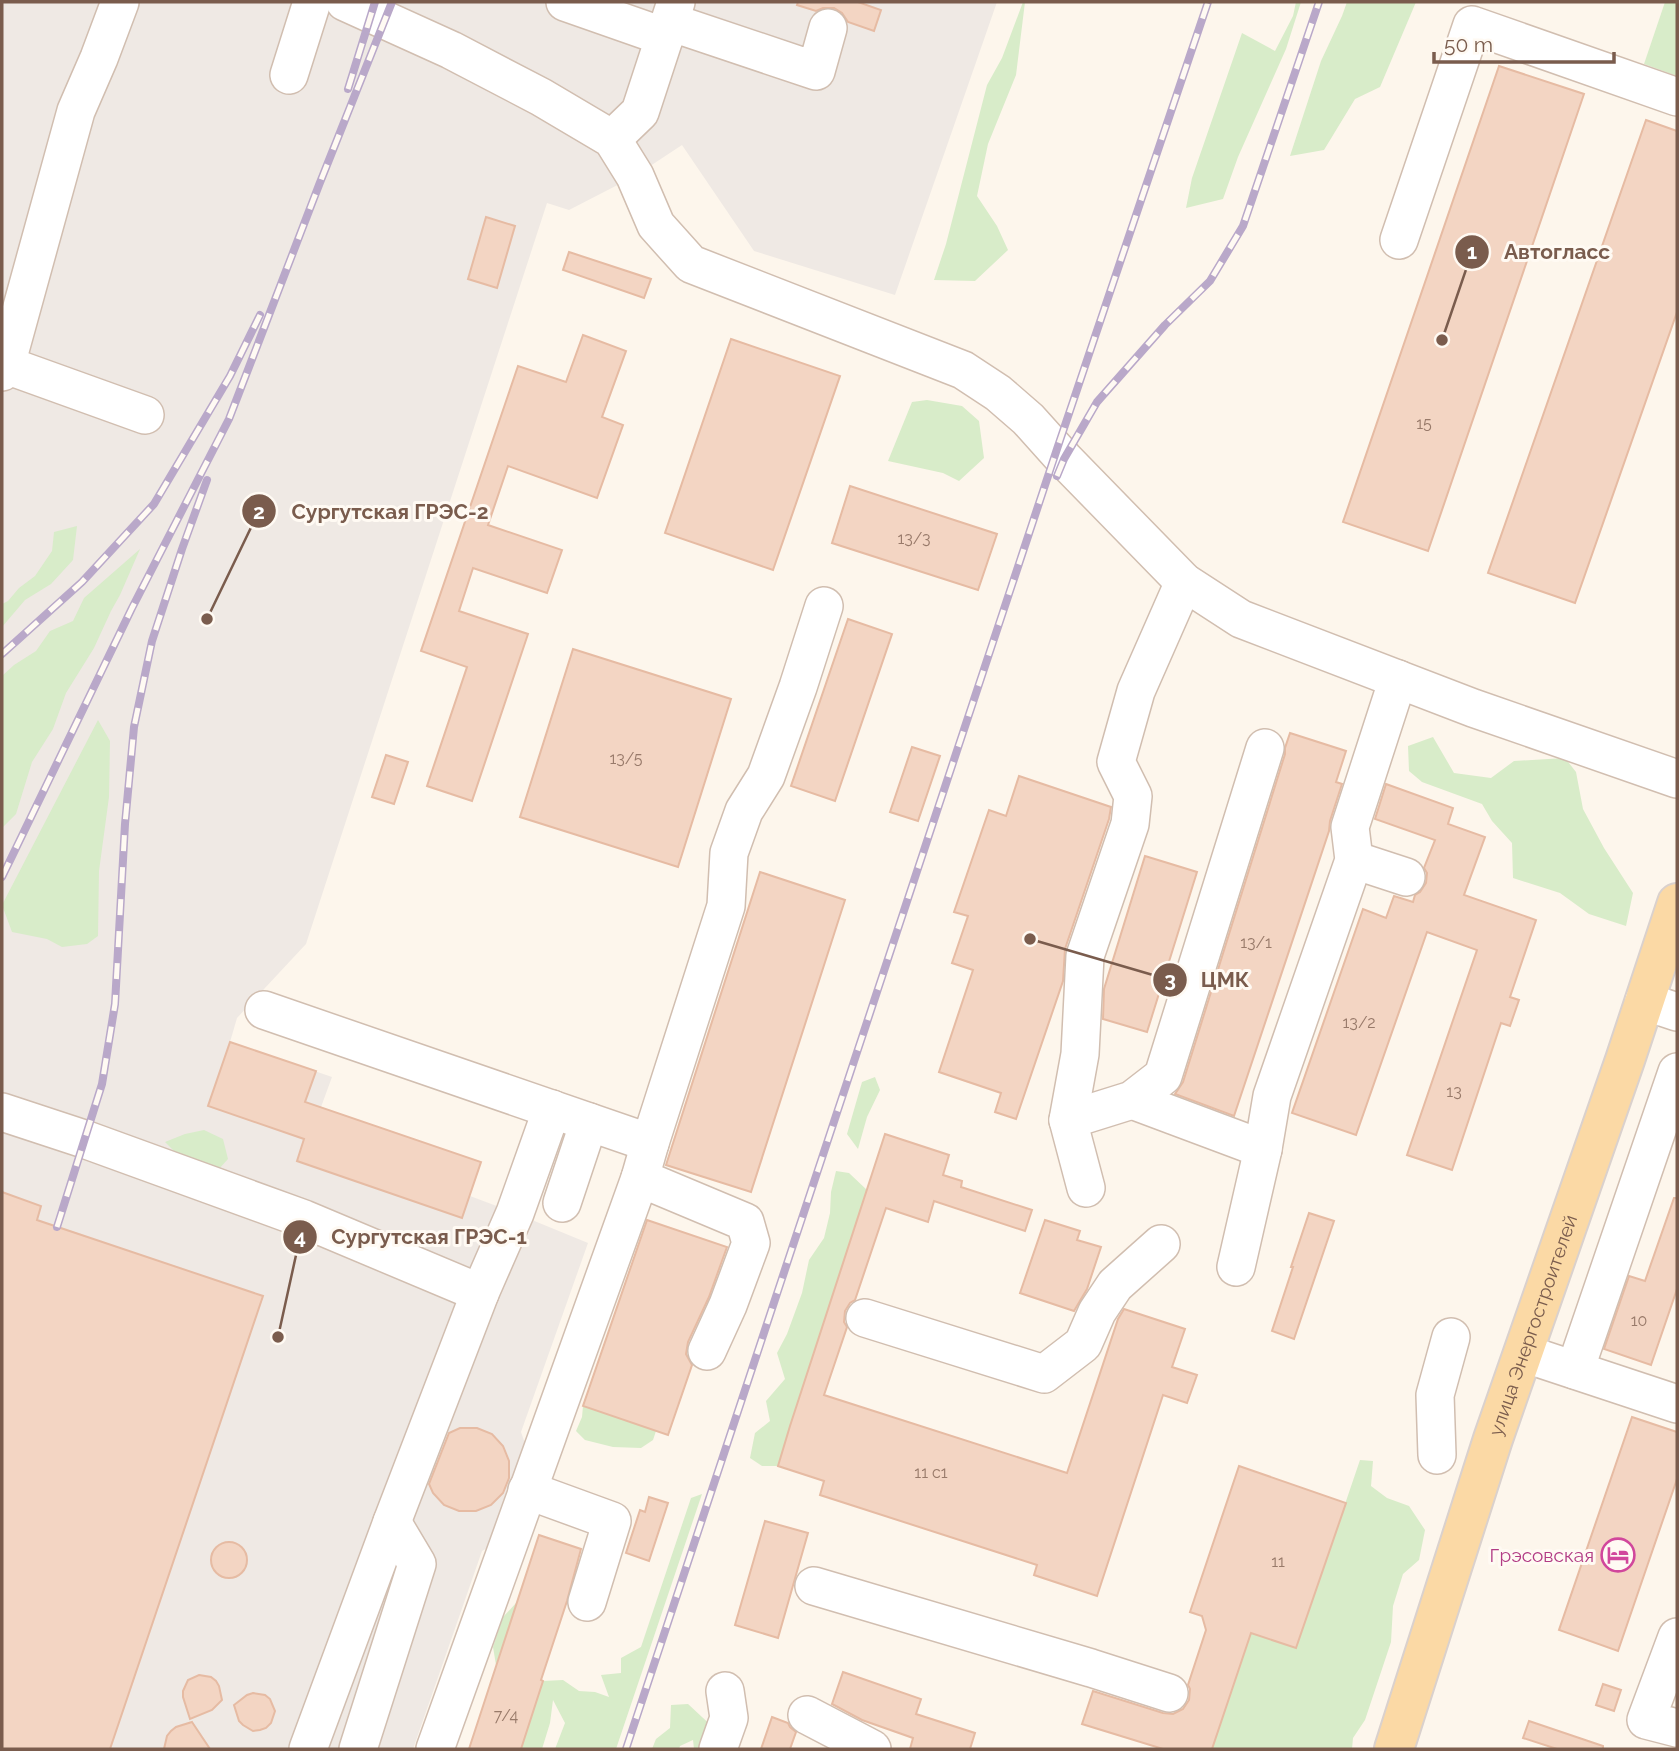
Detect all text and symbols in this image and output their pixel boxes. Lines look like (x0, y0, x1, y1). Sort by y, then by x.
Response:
scale bar (1434, 21, 1614, 65)
text: 50 m (1444, 32, 1493, 57)
callout: Автогласс (1455, 231, 1624, 273)
text: 1 (1467, 239, 1477, 264)
text: Автогласс (1504, 239, 1610, 264)
house number: 15 (1416, 414, 1432, 433)
callout: Сургутская ГРЭС-2 (242, 490, 502, 532)
text: 2 (253, 499, 265, 524)
text: Сургутская ГРЭС-2 (291, 499, 489, 524)
house number: 13/3 (897, 529, 931, 548)
house number: 13/5 (609, 749, 643, 768)
house number: 13/1 (1240, 933, 1272, 952)
callout: ЦМК (1152, 959, 1264, 1001)
text: 3 (1164, 967, 1176, 992)
text: ЦМК (1201, 967, 1250, 992)
house number: 13/2 (1342, 1013, 1376, 1032)
house number: 13 (1446, 1082, 1462, 1101)
street label: улица Энергостроителей (1484, 1212, 1581, 1439)
callout: Сургутская ГРЭС-1 (282, 1216, 541, 1258)
text: 4 (294, 1224, 306, 1249)
text: Сургутская ГРЭС-1 (331, 1224, 527, 1249)
house number: 10 (1631, 1311, 1647, 1330)
house number: 11 с1 (914, 1463, 948, 1482)
hotel icon: Грэсовская (1599, 1536, 1637, 1574)
place label: Грэсовская (1490, 1544, 1594, 1566)
house number: 11 (1271, 1552, 1285, 1571)
house number: 7/4 (494, 1706, 519, 1725)

